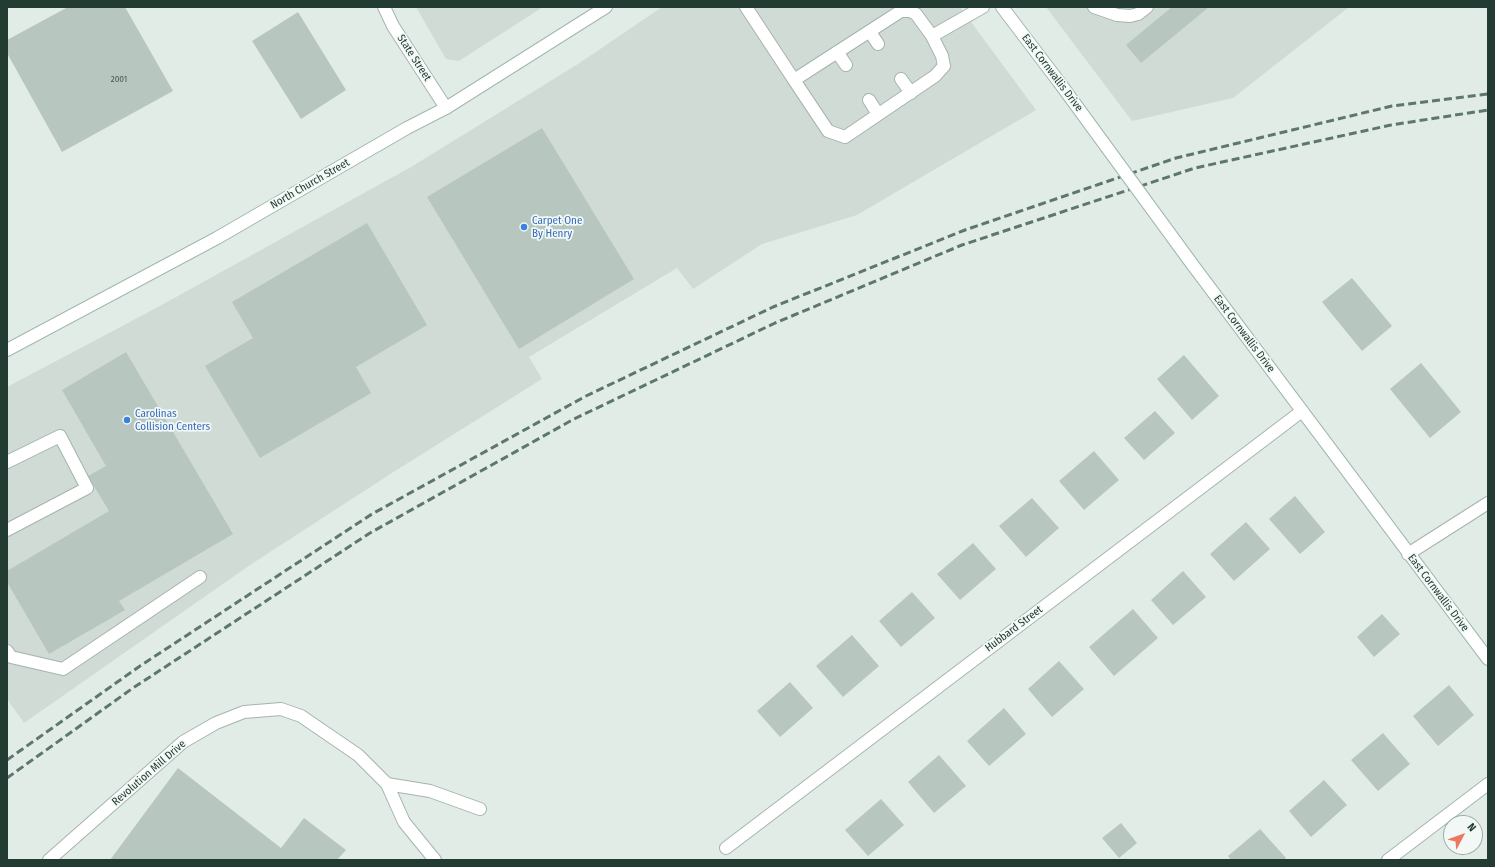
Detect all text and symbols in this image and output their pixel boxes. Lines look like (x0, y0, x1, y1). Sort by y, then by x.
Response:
street label: State Street (394, 32, 434, 84)
street label: East Cornwallis Drive (1019, 32, 1085, 114)
house number: 2001 (111, 74, 127, 84)
street label: North Church Street (268, 156, 352, 212)
place label: Carpet One By Henry (532, 214, 582, 240)
marker: Carpet One By Henry (519, 222, 529, 232)
street label: East Cornwallis Drive (1211, 293, 1277, 375)
place label: Carolinas Collision Centers (135, 407, 210, 433)
marker: Carolinas Collision Centers (122, 415, 132, 425)
street label: East Cornwallis Drive (1405, 552, 1471, 634)
street label: Hubbard Street (983, 603, 1045, 655)
street label: Revolution Mill Drive (109, 737, 189, 809)
north arrow (1443, 815, 1483, 855)
text: N (1465, 821, 1479, 834)

